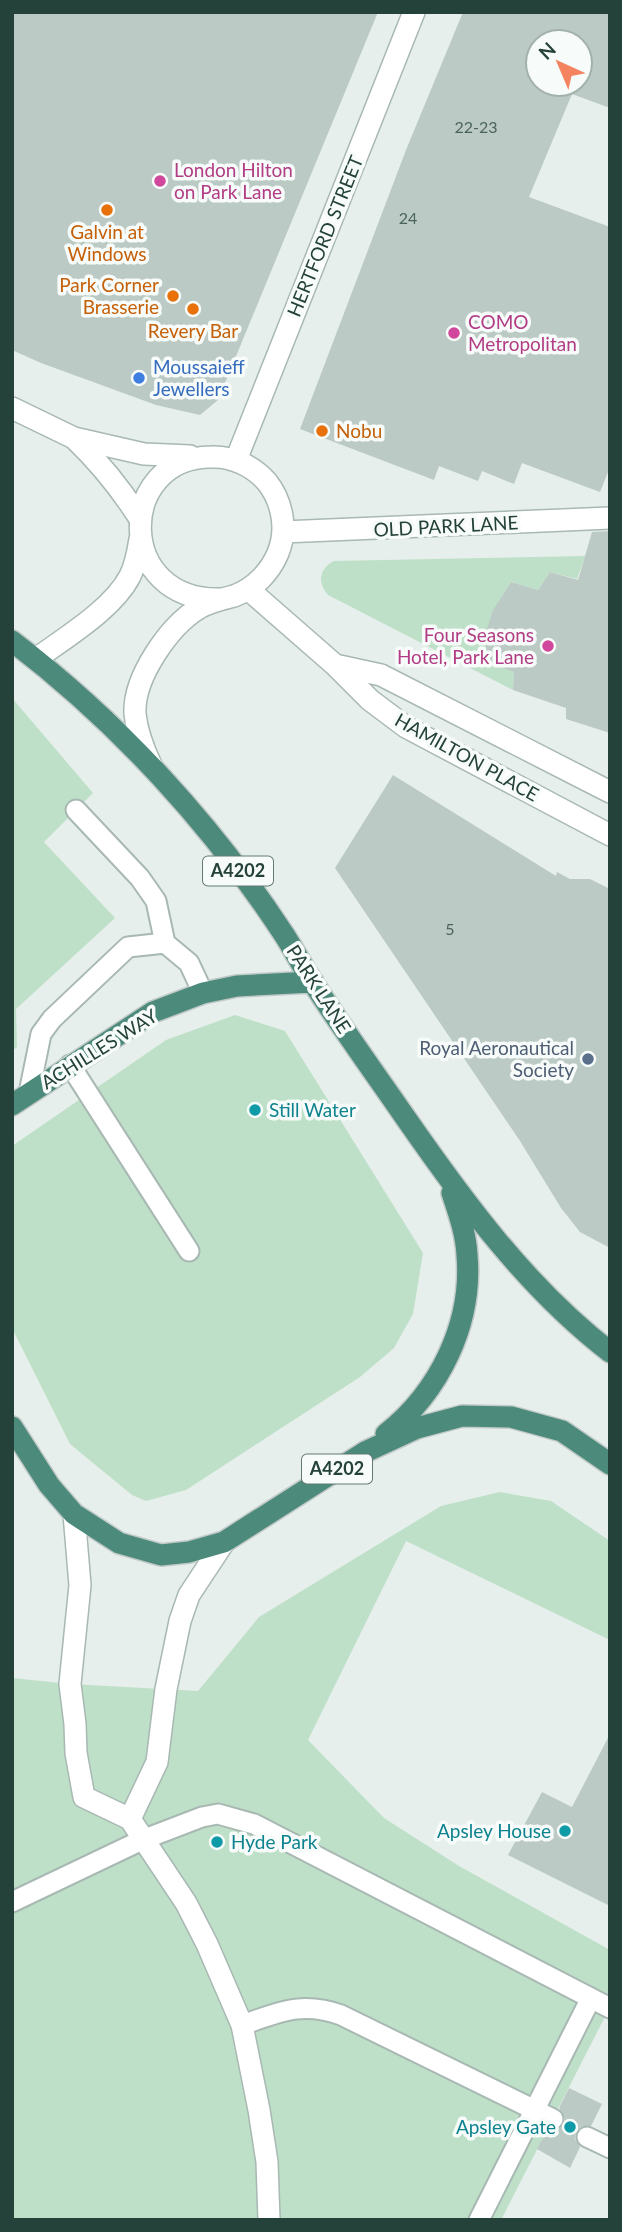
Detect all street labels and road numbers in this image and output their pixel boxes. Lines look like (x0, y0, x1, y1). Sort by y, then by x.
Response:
street label: HERTFORD STREET (282, 152, 367, 320)
street label: OLD PARK LANE (373, 510, 519, 541)
street label: HAMILTON PLACE (391, 708, 543, 806)
road number: A4202 (203, 856, 273, 886)
street label: PARK LANE (282, 940, 357, 1037)
street label: ACHILLES WAY (36, 1004, 161, 1093)
road number: A4202 (302, 1454, 372, 1484)

